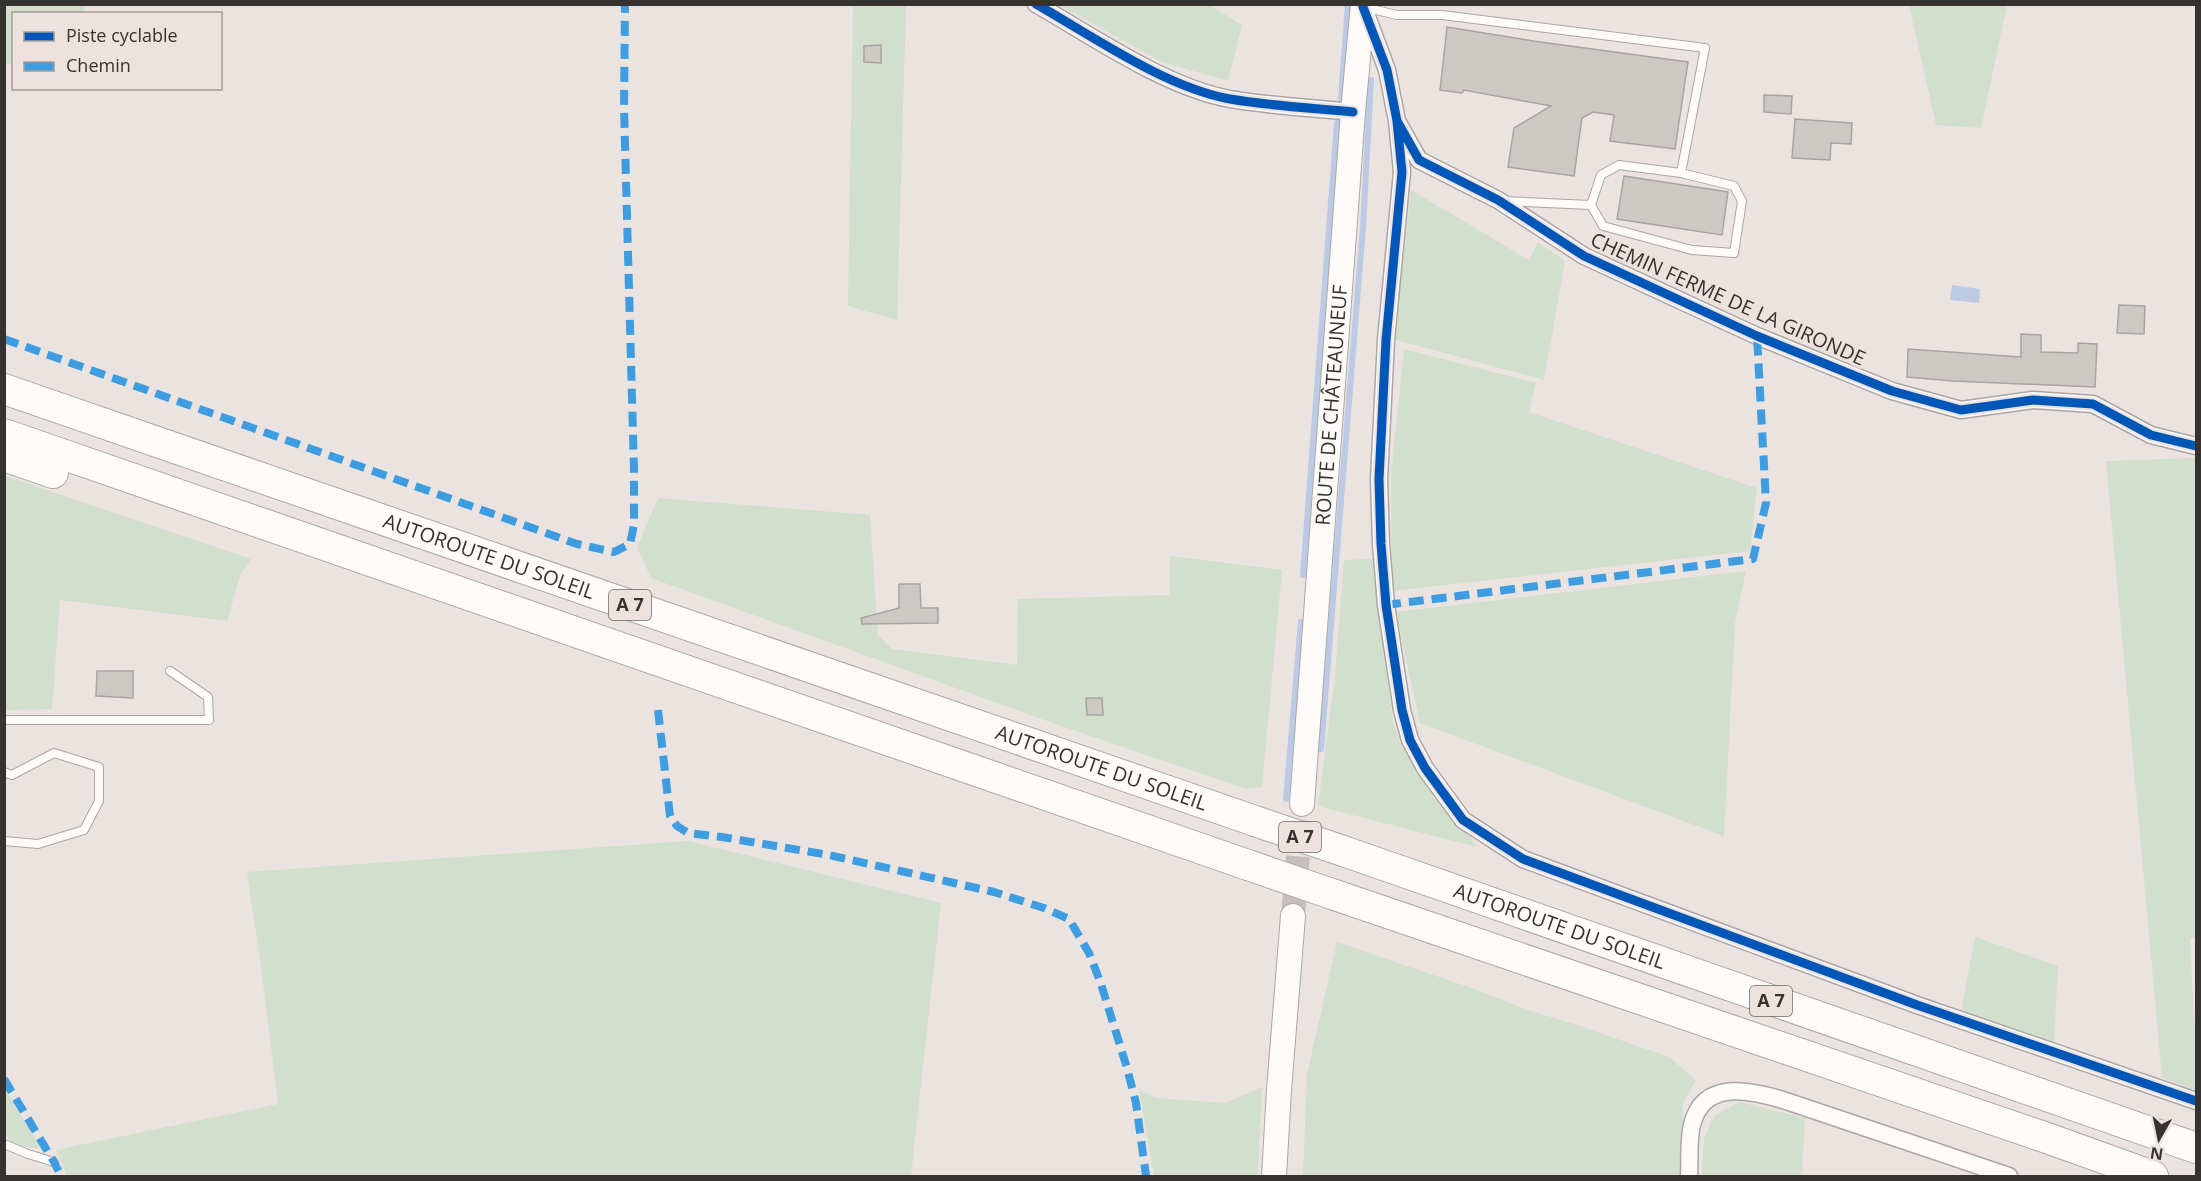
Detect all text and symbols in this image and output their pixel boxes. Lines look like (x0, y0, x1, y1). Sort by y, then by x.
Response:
legend (12, 12, 222, 90)
text: Piste cyclable (66, 23, 178, 47)
text: Chemin (66, 53, 131, 77)
street label: CHEMIN FERME DE LA GIRONDE (1587, 226, 1870, 372)
street label: ROUTE DE CHÂTEAUNEUF (1309, 284, 1353, 526)
street label: AUTOROUTE DU SOLEIL (380, 507, 598, 605)
road number: A 7 (609, 590, 651, 620)
street label: AUTOROUTE DU SOLEIL (992, 718, 1211, 817)
road number: A 7 (1279, 822, 1321, 852)
street label: AUTOROUTE DU SOLEIL (1450, 877, 1669, 975)
road number: A 7 (1750, 986, 1792, 1016)
north arrow (2129, 1109, 2189, 1169)
text: N (2149, 1142, 2165, 1166)

